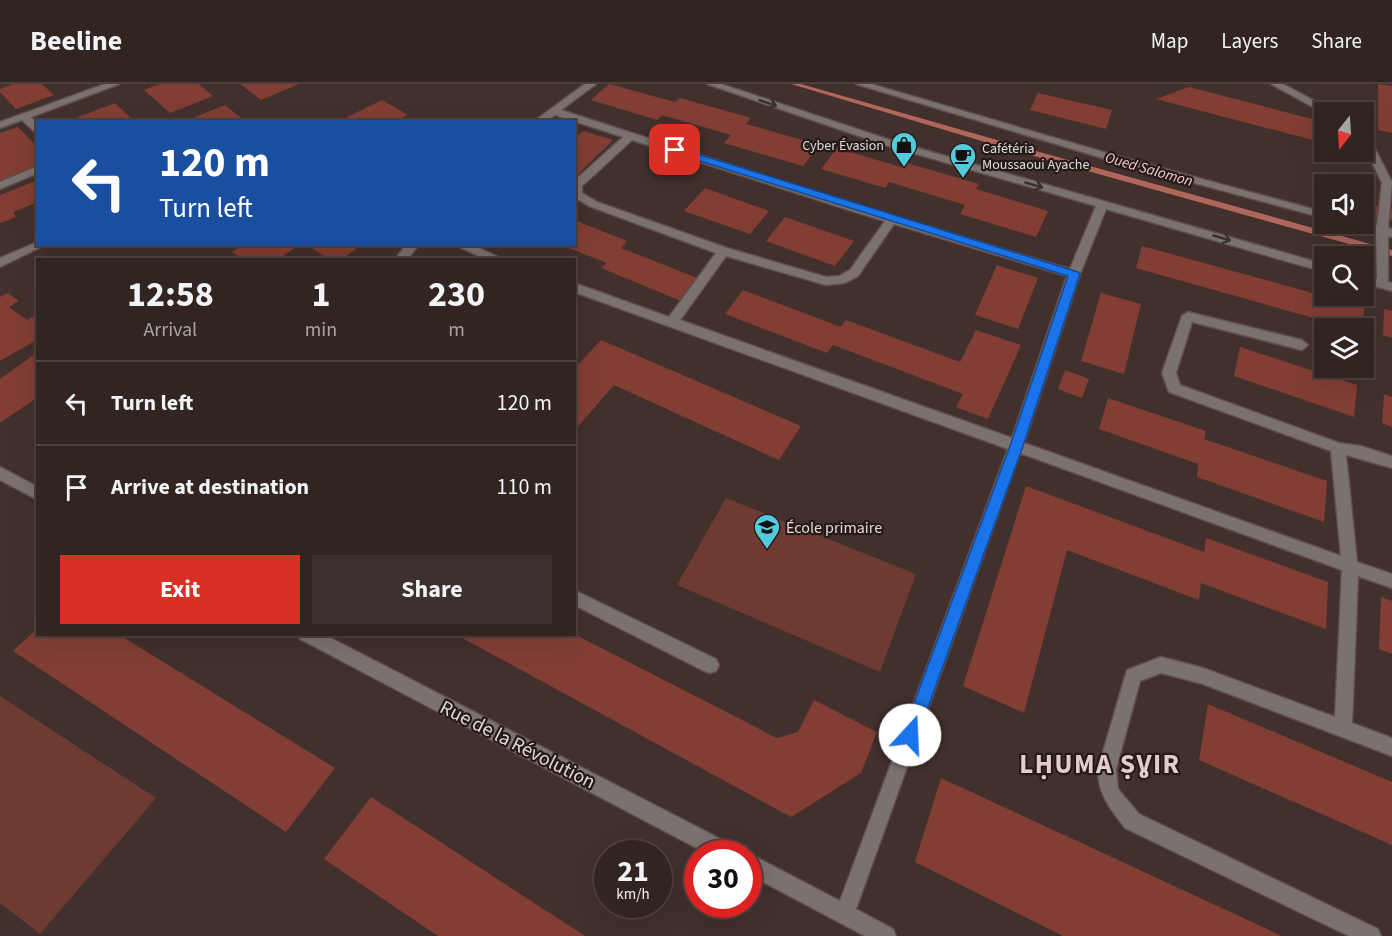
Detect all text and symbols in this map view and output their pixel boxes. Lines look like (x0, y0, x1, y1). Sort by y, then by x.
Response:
text: Beeline (30, 21, 122, 61)
text: Map (1151, 26, 1188, 56)
text: Layers (1221, 26, 1278, 56)
text: Share (1311, 26, 1362, 56)
one-way arrow (758, 98, 777, 109)
north arrow (1314, 102, 1374, 162)
map controls (1314, 102, 1374, 378)
pin (649, 124, 700, 175)
shop icon: Cyber Évasion (889, 130, 919, 168)
text: 120 m (159, 133, 270, 193)
icon: arrive (658, 133, 691, 166)
place label: Cyber Évasion (802, 136, 884, 156)
place label: Cafétéria Moussaoui Ayache (982, 139, 1089, 175)
cafe icon: Cafétéria Moussaoui Ayache (948, 141, 978, 179)
icon: left (60, 144, 138, 222)
water label: Oued Salomon (1103, 147, 1195, 192)
button: sound (1314, 174, 1374, 234)
one-way arrow (1024, 180, 1043, 191)
text: Turn left (159, 189, 253, 228)
one-way arrow (1212, 233, 1231, 245)
button: search (1314, 246, 1374, 306)
text: 12:58 (127, 269, 214, 320)
text: 1 (311, 269, 330, 320)
text: 230 (428, 269, 485, 320)
text: Arrival (143, 316, 197, 344)
text: min (305, 316, 337, 344)
text: m (448, 316, 465, 344)
button: layers (1314, 318, 1374, 378)
icon: left (60, 387, 93, 420)
text: Turn left (111, 387, 193, 419)
text: 120 m (497, 387, 552, 419)
icon: arrive (60, 471, 93, 504)
text: Arrive at destination (111, 471, 309, 503)
text: 110 m (497, 471, 552, 503)
school or university icon: École primaire (752, 512, 782, 550)
place label: École primaire (786, 517, 882, 539)
button: Exit (60, 555, 300, 624)
button: Share (312, 555, 552, 624)
street label: Rue de la Révolution (435, 694, 600, 796)
position arrow (878, 703, 942, 767)
district label: LḤUMA ṢƔIR (1019, 745, 1181, 784)
speed limit sign: 30 (684, 840, 762, 918)
text: 21 (617, 850, 649, 893)
text: km/h (616, 884, 650, 905)

